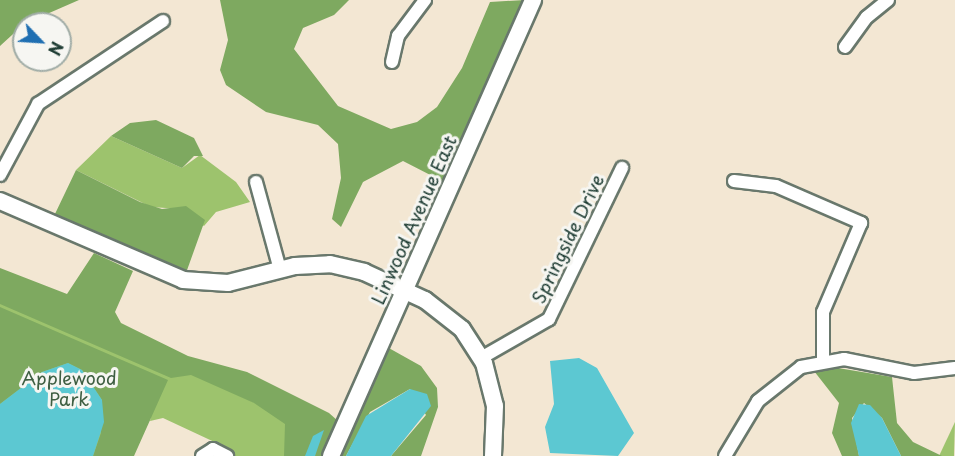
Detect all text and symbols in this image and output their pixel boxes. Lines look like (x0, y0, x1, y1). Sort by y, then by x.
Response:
north arrow (12, 12, 72, 72)
text: N (43, 38, 70, 60)
street label: Linwood Avenue East (367, 132, 461, 308)
street label: Springside Drive (527, 171, 609, 307)
park label: Applewood Park (21, 368, 117, 410)

